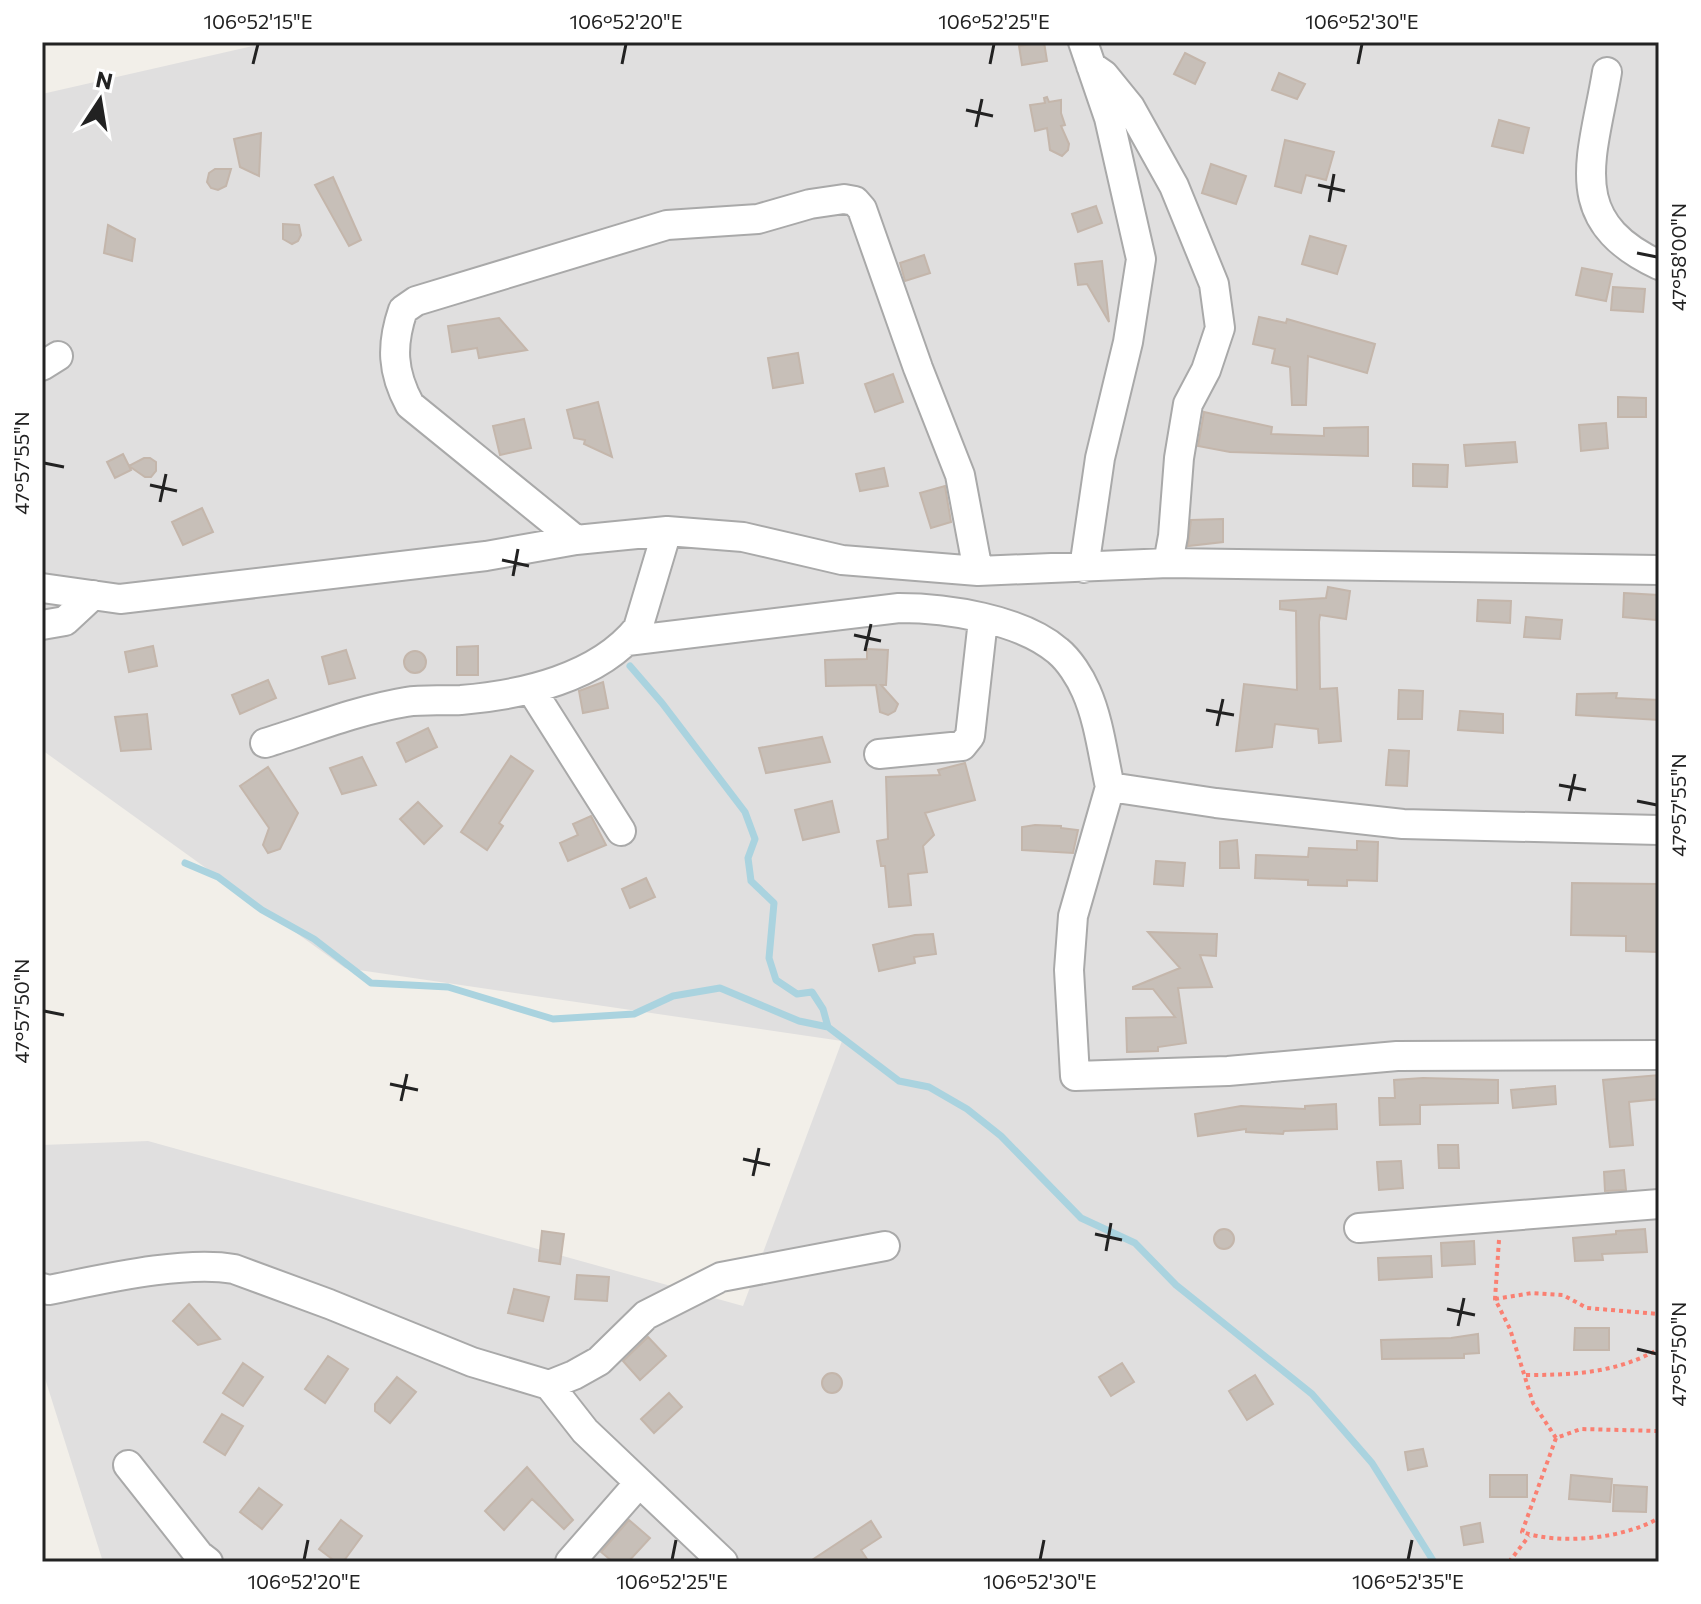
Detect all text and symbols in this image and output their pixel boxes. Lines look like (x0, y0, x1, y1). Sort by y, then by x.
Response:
text: 106°52'15"E (203, 9, 313, 33)
text: 106°52'20"E (569, 9, 683, 33)
text: 106°52'25"E (938, 9, 1050, 33)
text: 106°52'30"E (1305, 9, 1419, 33)
north arrow (60, 60, 140, 140)
text: N (93, 65, 115, 95)
text: 47°58'00"N (1666, 203, 1690, 311)
text: 47°57'55"N (9, 411, 33, 515)
text: 47°57'55"N (1666, 753, 1690, 857)
text: 47°57'50"N (9, 959, 33, 1063)
text: 47°57'50"N (1666, 1302, 1690, 1406)
text: 106°52'20"E (247, 1569, 361, 1593)
text: 106°52'25"E (616, 1569, 728, 1593)
text: 106°52'30"E (983, 1569, 1097, 1593)
text: 106°52'35"E (1352, 1569, 1464, 1593)

